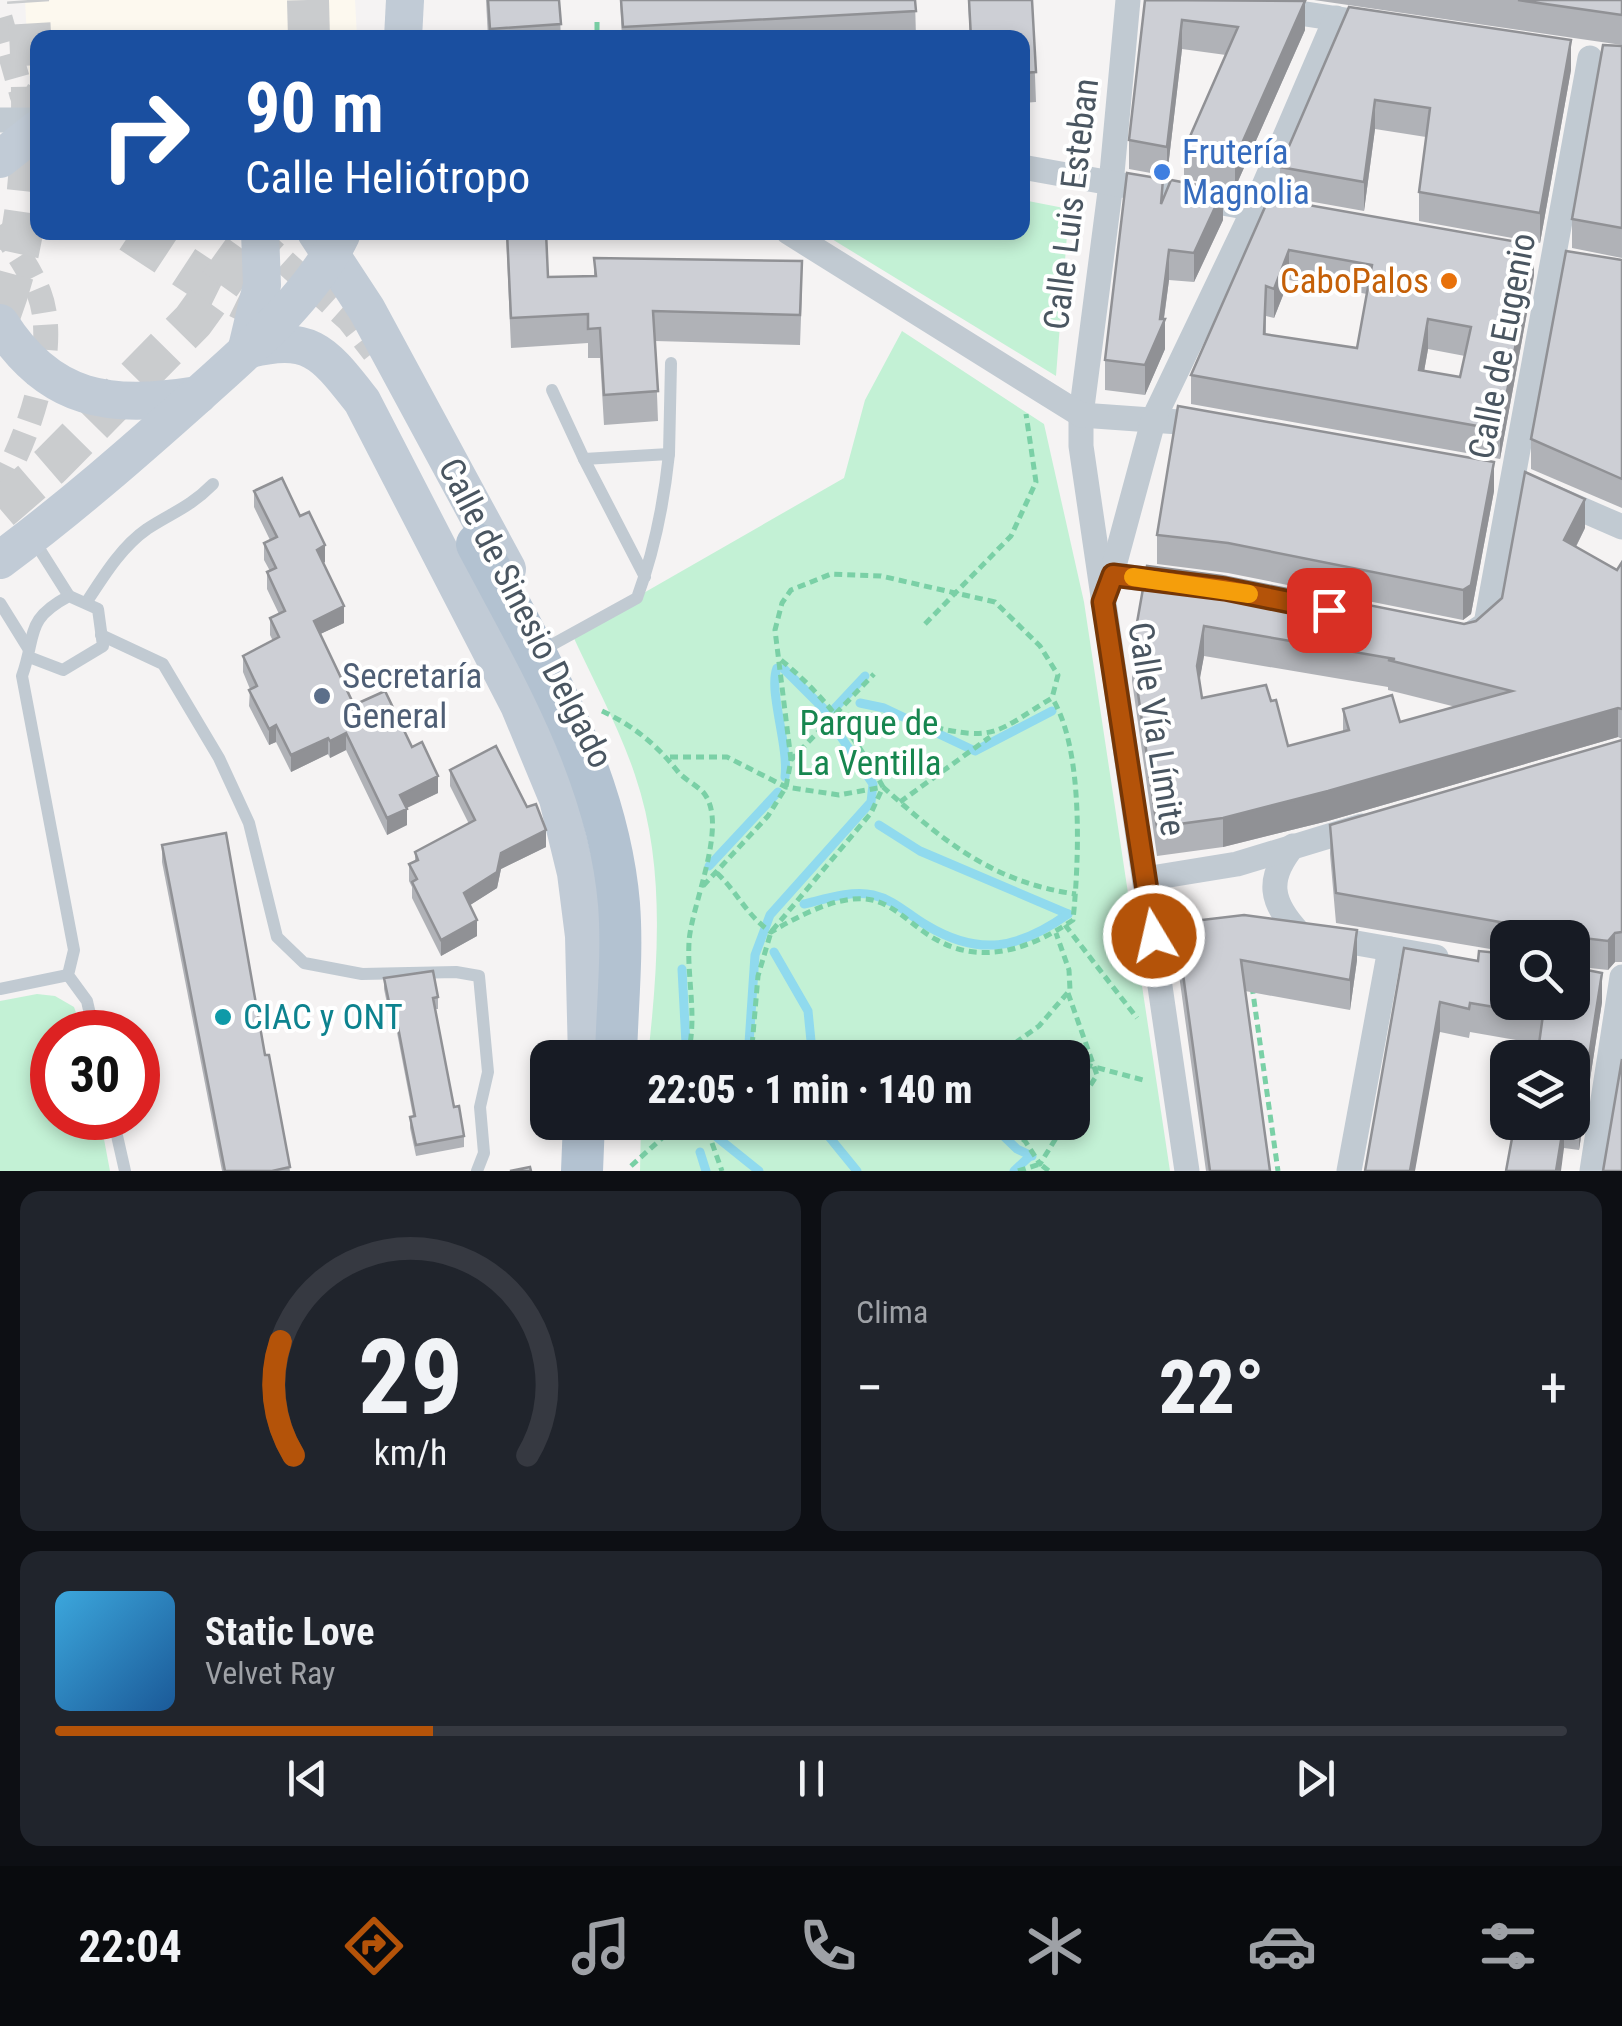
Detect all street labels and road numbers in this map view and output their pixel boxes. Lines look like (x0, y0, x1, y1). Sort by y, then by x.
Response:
street label: Calle Luis Esteban (1036, 76, 1107, 332)
street label: Calle de Eugenio (1461, 230, 1544, 462)
street label: Calle de Sinesio Delgado (430, 452, 621, 775)
street label: Calle Vía Límite (1119, 619, 1194, 839)

